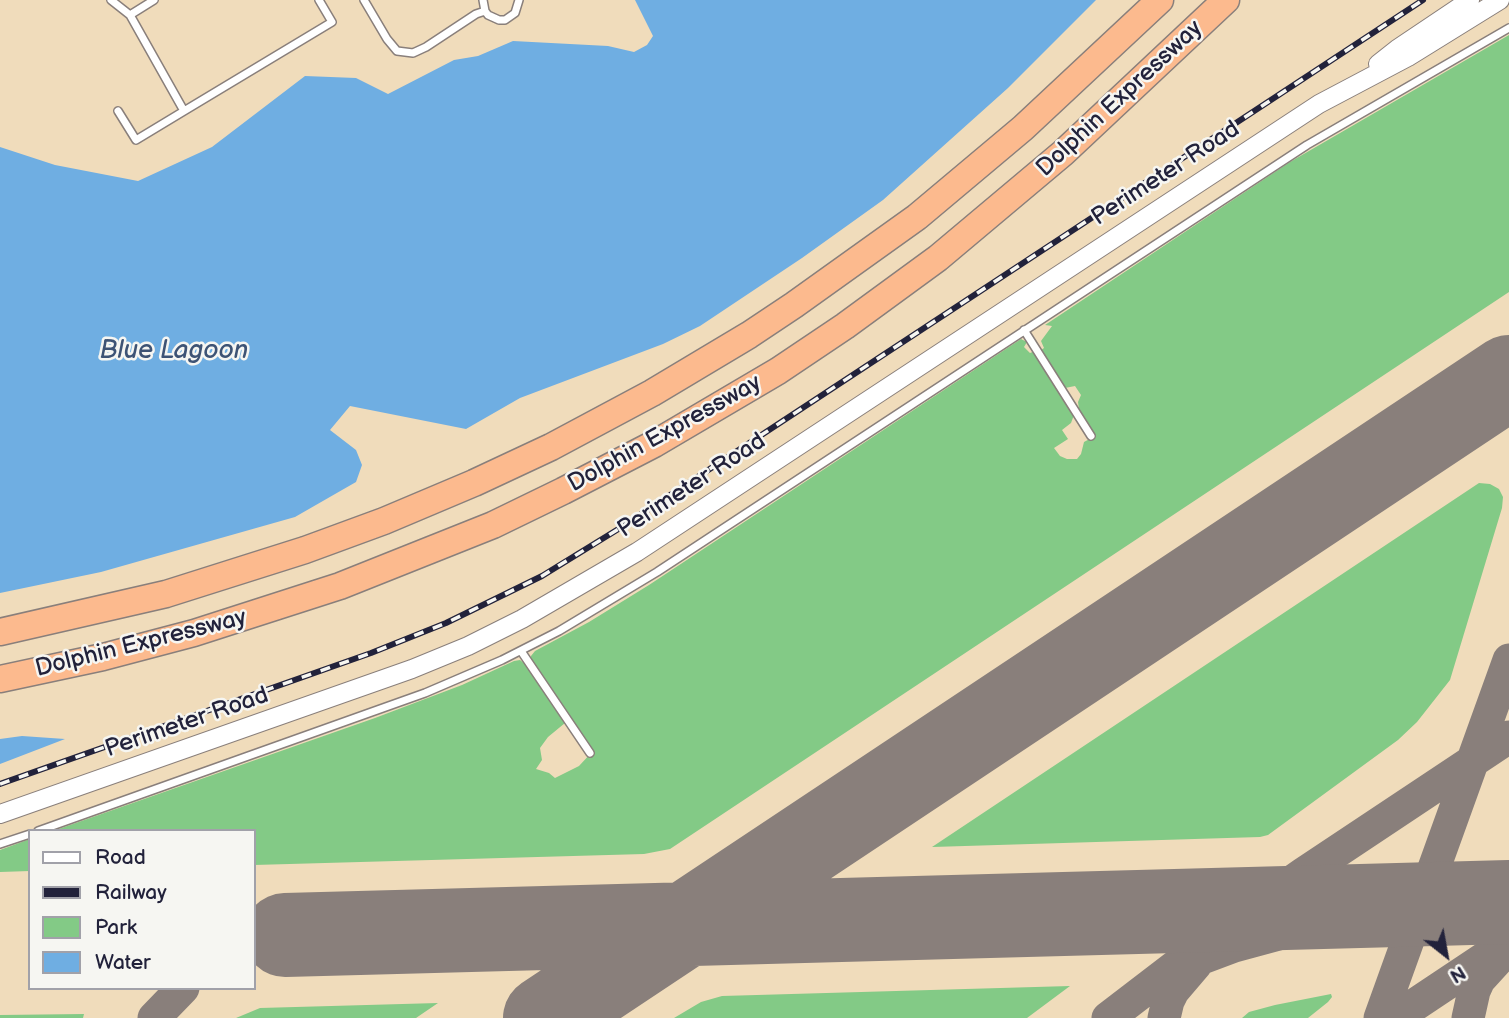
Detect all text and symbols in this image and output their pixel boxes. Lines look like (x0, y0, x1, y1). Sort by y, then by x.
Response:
street label: Dolphin Expressway (1031, 15, 1209, 183)
street label: Perimeter Road (1087, 115, 1245, 233)
water label: Blue Lagoon (100, 335, 248, 367)
street label: Dolphin Expressway (563, 369, 767, 499)
street label: Perimeter Road (613, 427, 771, 545)
street label: Dolphin Expressway (33, 604, 249, 684)
street label: Perimeter Road (102, 682, 272, 764)
legend (28, 829, 256, 990)
text: Road (95, 845, 146, 870)
text: Railway (95, 880, 167, 905)
text: Park (95, 915, 137, 940)
north arrow (1411, 920, 1481, 990)
text: Water (95, 950, 151, 975)
text: N (1445, 960, 1469, 987)

